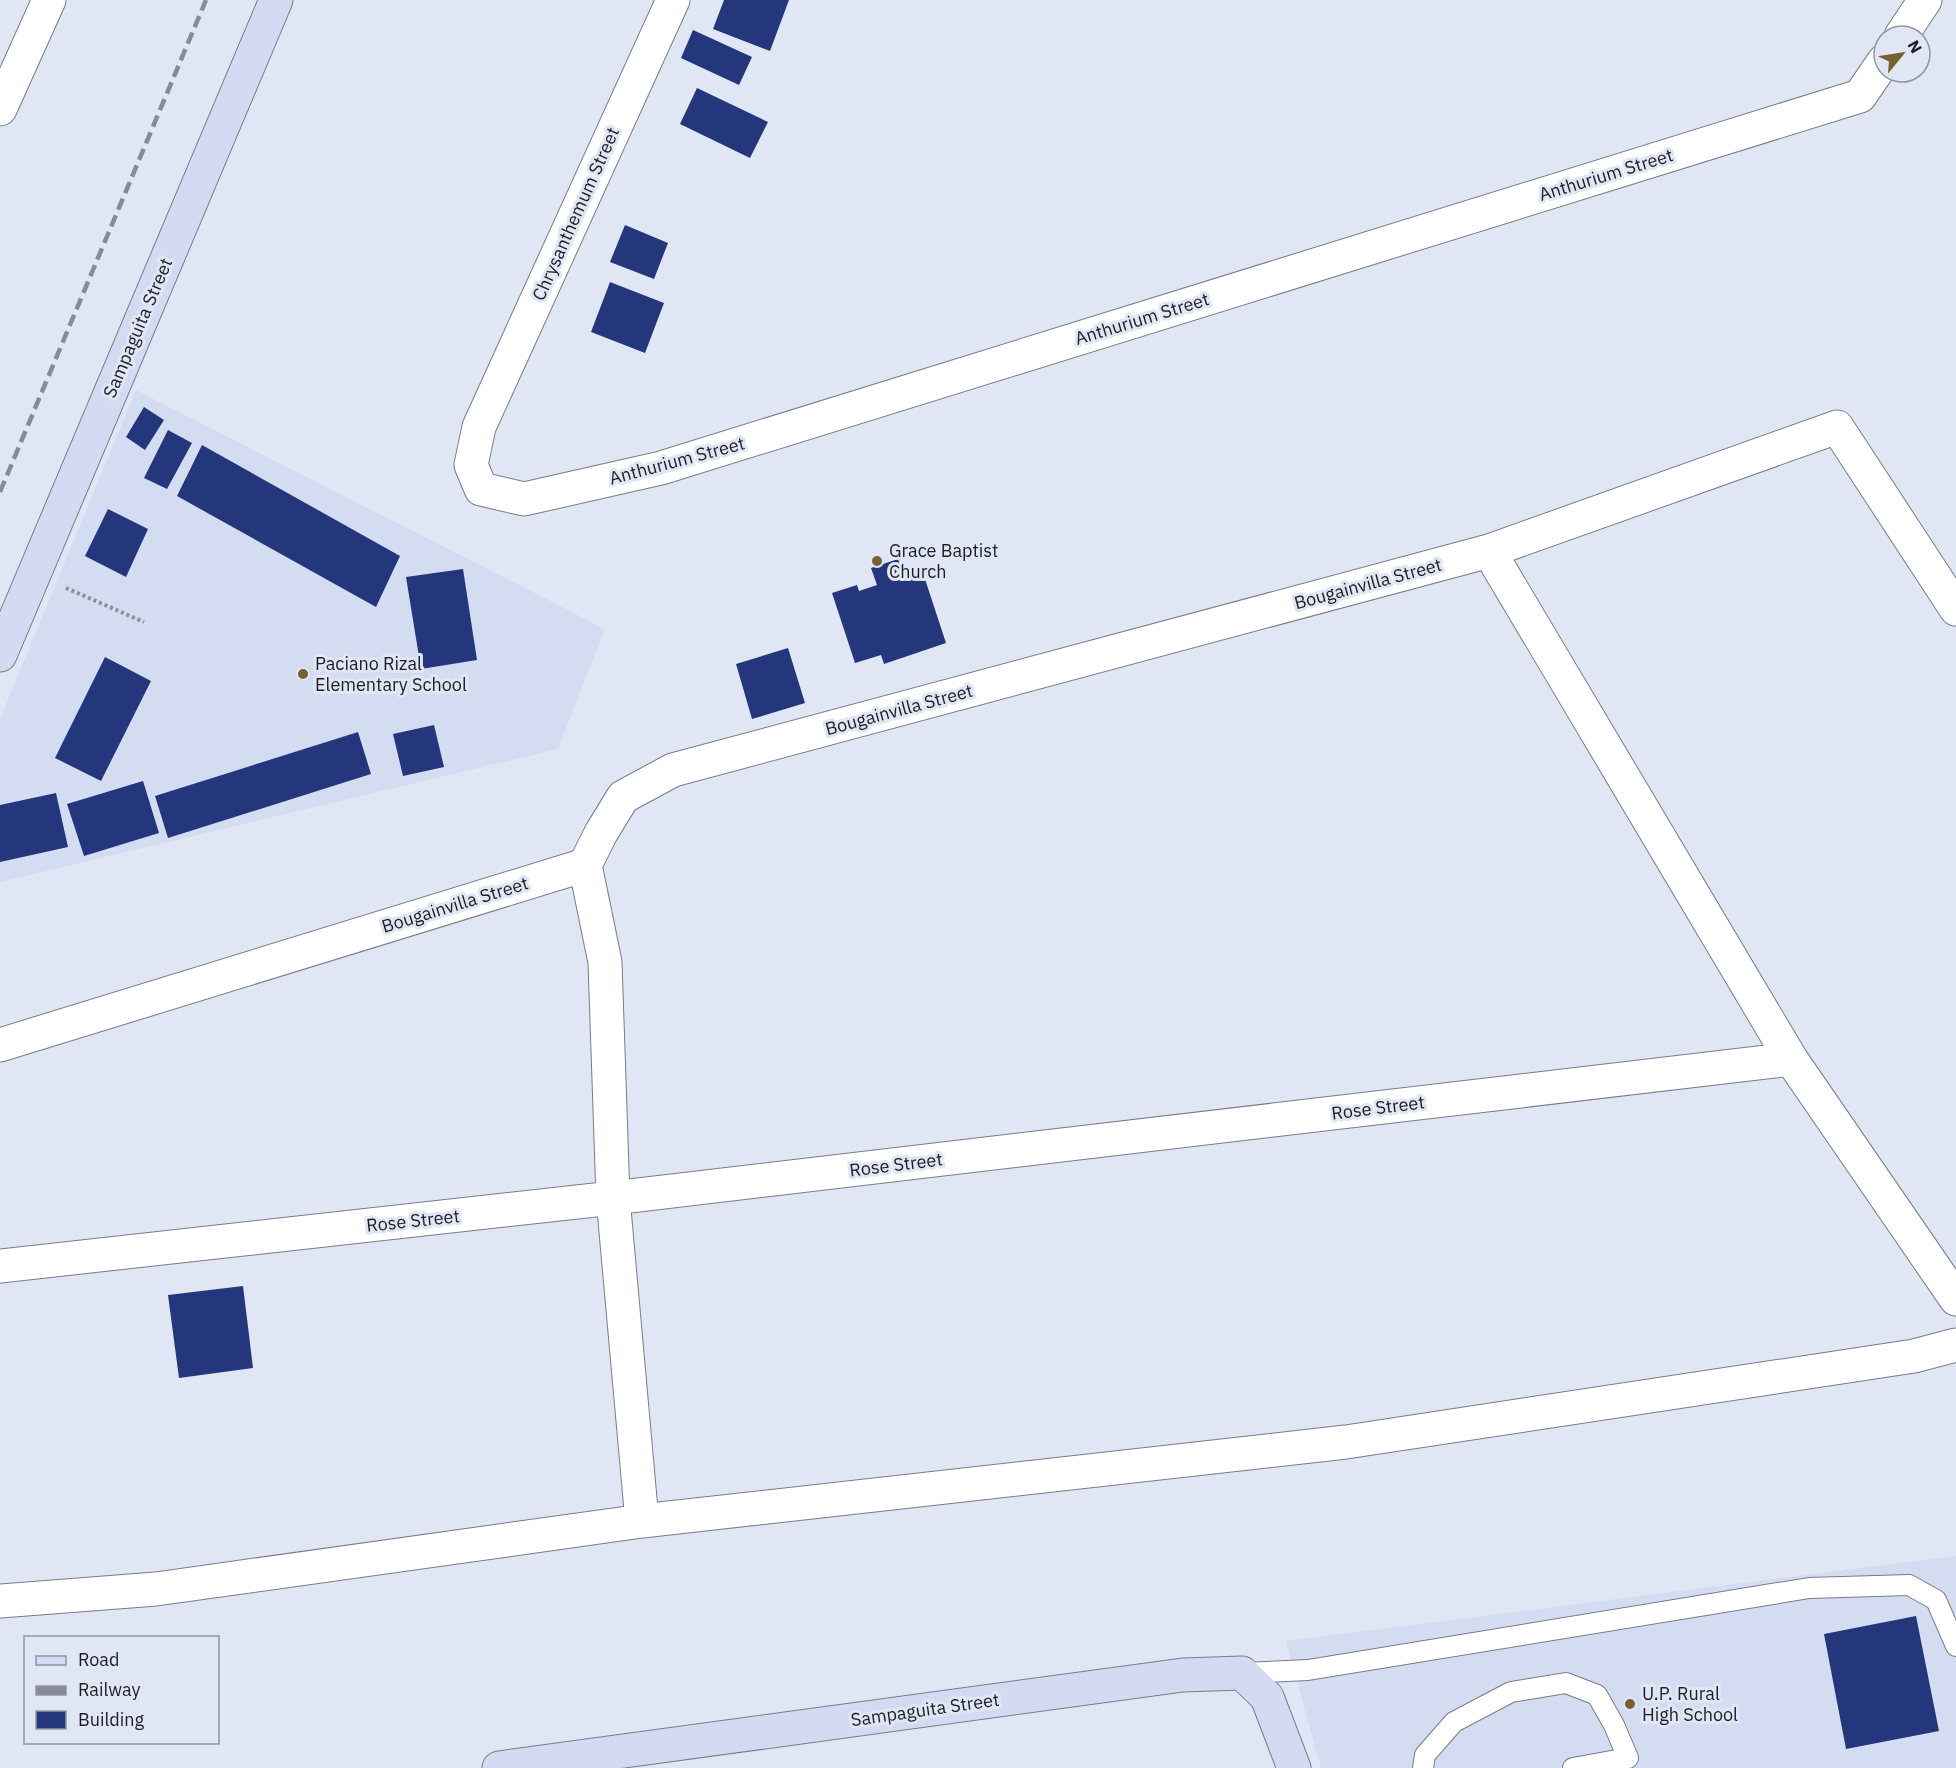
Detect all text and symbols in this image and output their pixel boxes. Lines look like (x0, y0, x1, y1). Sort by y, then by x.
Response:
north arrow (1872, 24, 1932, 84)
text: N (1903, 36, 1927, 57)
street label: Chrysanthemum Street (527, 124, 624, 304)
street label: Anthurium Street (1536, 143, 1676, 206)
street label: Sampaguita Street (98, 254, 177, 401)
street label: Anthurium Street (1072, 287, 1212, 350)
street label: Anthurium Street (607, 431, 747, 490)
place label: Grace Baptist Church (889, 539, 998, 583)
street label: Bougainvilla Street (1291, 553, 1444, 614)
marker: Grace Baptist Church (870, 554, 884, 568)
place label: Paciano Rizal Elementary School (315, 652, 467, 696)
marker: Paciano Rizal Elementary School (296, 667, 310, 681)
street label: Bougainvilla Street (822, 679, 975, 740)
street label: Bougainvilla Street (379, 871, 531, 938)
street label: Rose Street (1330, 1090, 1426, 1125)
street label: Rose Street (848, 1147, 944, 1182)
street label: Rose Street (365, 1204, 461, 1237)
legend (24, 1636, 219, 1744)
text: Road (78, 1648, 119, 1671)
text: Railway (78, 1678, 140, 1701)
place label: U.P. Rural High School (1642, 1682, 1738, 1726)
street label: Sampaguita Street (849, 1688, 1001, 1731)
marker: U.P. Rural High School (1623, 1697, 1637, 1711)
text: Building (78, 1708, 145, 1731)

